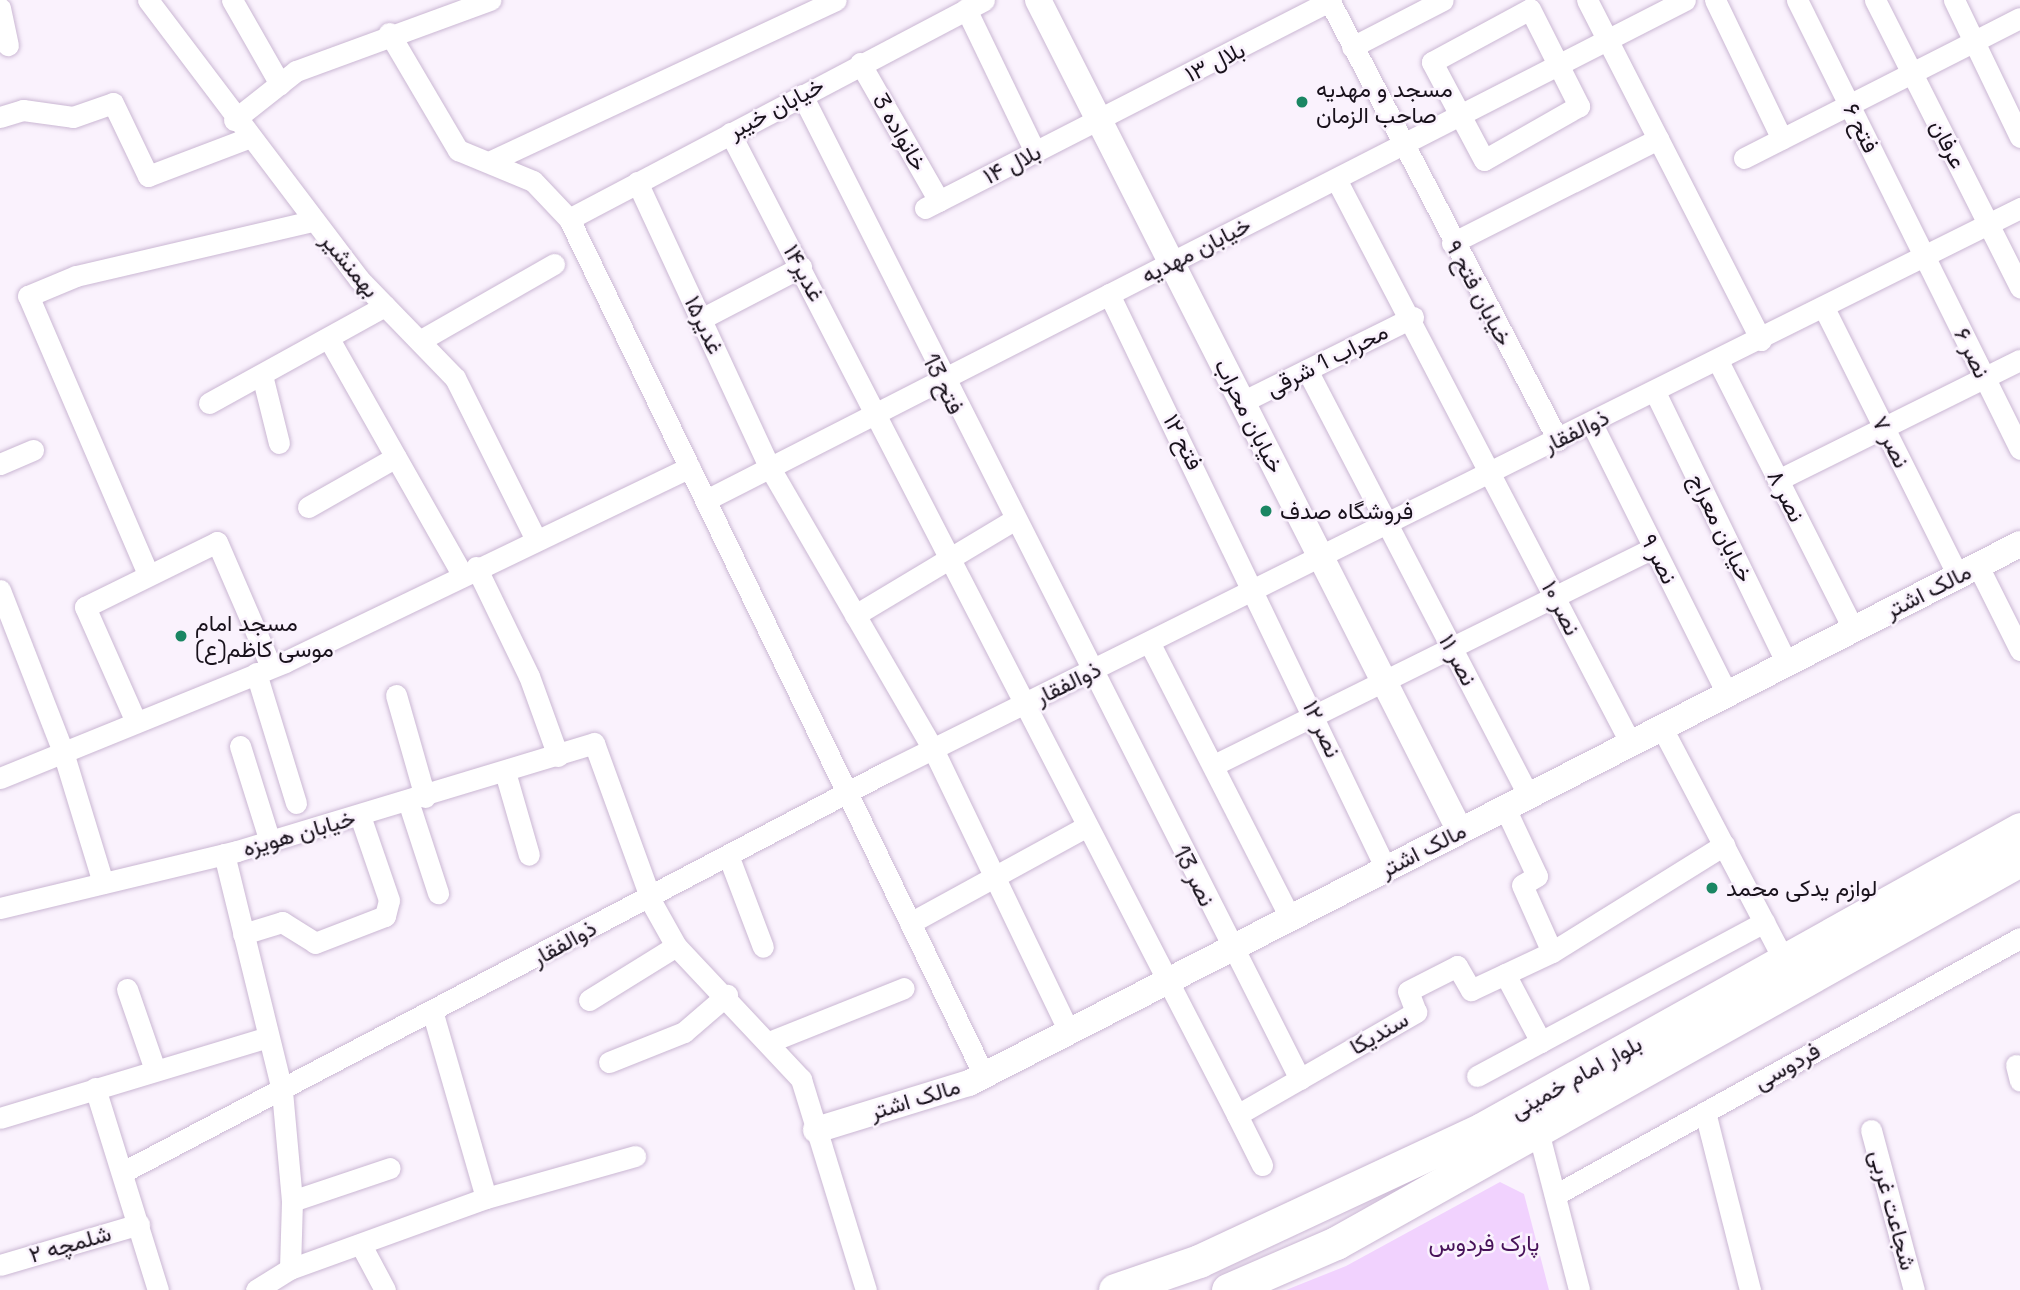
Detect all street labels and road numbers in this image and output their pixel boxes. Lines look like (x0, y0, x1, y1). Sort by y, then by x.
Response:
street label: بلال ۱۳ (1181, 36, 1249, 88)
street label: خیابان خیبر (723, 71, 829, 145)
street label: خانواده 3 (867, 88, 933, 176)
street label: فتح ۶ (1837, 99, 1885, 157)
street label: عرفان (1924, 115, 1972, 173)
street label: بلال ۱۴ (979, 138, 1045, 190)
street label: خیابان مهدیه (1137, 211, 1255, 289)
street label: بهمنشیر (315, 227, 385, 303)
street label: خیابان فتح ۹ (1440, 235, 1518, 351)
street label: غدیر۱۴ (778, 240, 830, 306)
street label: غدیر۱۵ (679, 291, 729, 359)
street label: محراب 1 شرقی (1261, 318, 1393, 402)
street label: نصر ۶ (1948, 323, 1996, 383)
street label: فتح 13 (917, 349, 969, 419)
street label: خیابان محراب (1208, 354, 1290, 478)
street label: ذوالفقار (1539, 403, 1613, 459)
street label: فتح ۱۲ (1157, 409, 1209, 475)
street label: نصر ۷ (1866, 411, 1916, 473)
street label: نصر ۸ (1761, 465, 1811, 527)
street label: خیابان معراج (1683, 469, 1759, 587)
street label: نصر ۹ (1635, 529, 1683, 589)
street label: مالک اشتر (1880, 558, 1976, 624)
street label: نصر ۱۰ (1536, 576, 1586, 640)
street label: نصر ۱۱ (1433, 630, 1483, 690)
street label: ذوالفقار (1031, 655, 1105, 711)
street label: نصر ۱۲ (1297, 696, 1347, 762)
street label: خیابان هویزه (239, 804, 359, 862)
street label: مالک اشتر (1375, 817, 1471, 883)
street label: نصر 13 (1167, 841, 1221, 911)
street label: ذوالفقار (527, 914, 601, 972)
street label: سندیکا (1345, 1005, 1413, 1061)
street label: بلوار امام خمینی (1505, 1029, 1647, 1125)
street label: فردوسی (1749, 1037, 1825, 1095)
street label: مالک اشتر (866, 1072, 964, 1126)
street label: شجاعت غربی (1864, 1147, 1922, 1273)
street label: شلمچه ۲ (26, 1219, 114, 1269)

